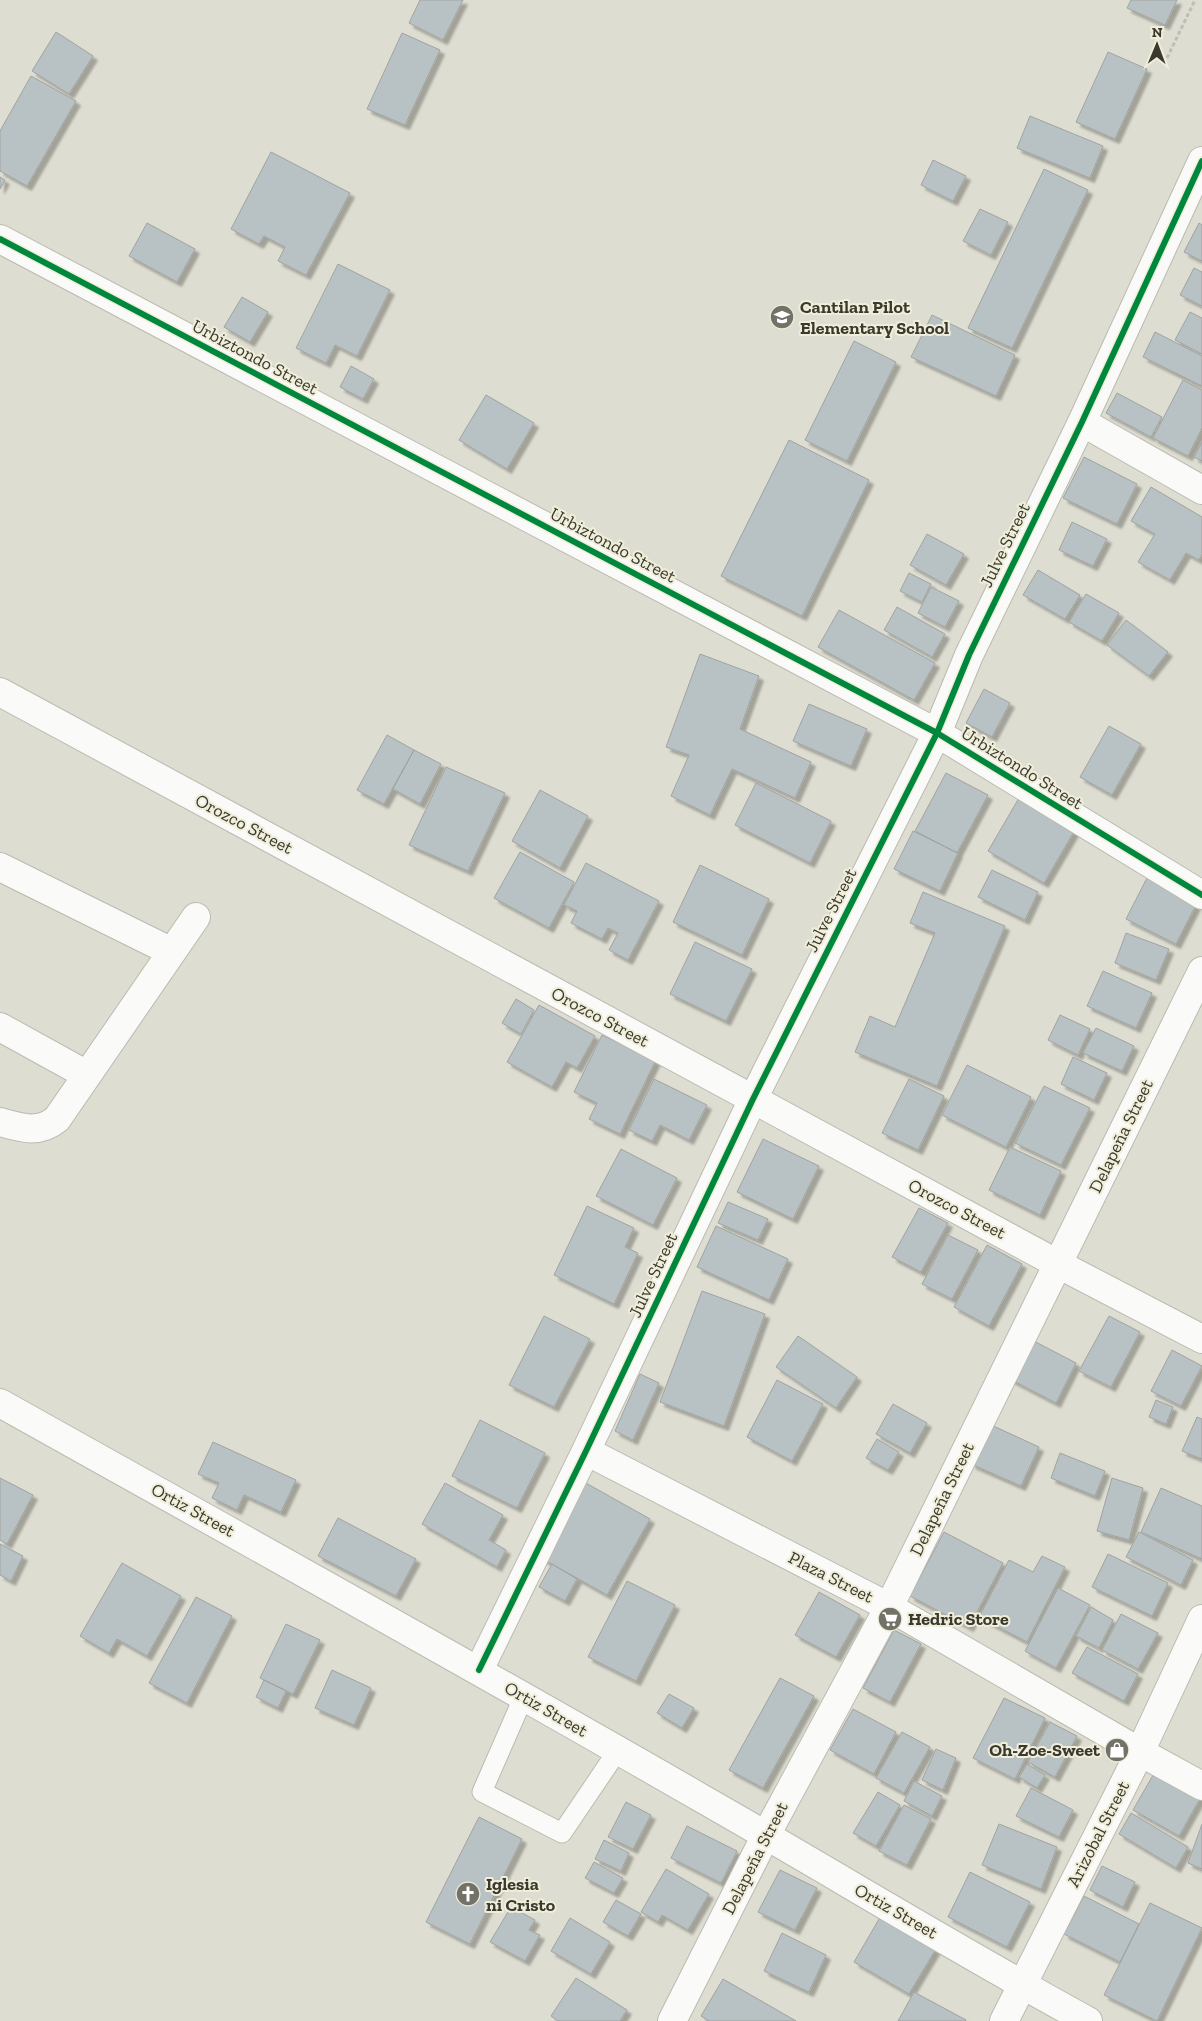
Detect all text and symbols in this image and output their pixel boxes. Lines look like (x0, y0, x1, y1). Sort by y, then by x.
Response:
north arrow (1132, 20, 1182, 70)
text: N (1152, 24, 1163, 41)
place label: Cantilan Pilot Elementary School (800, 296, 949, 339)
school or university icon: Cantilan Pilot Elementary School (769, 304, 795, 330)
street label: Urbiztondo Street (188, 314, 322, 400)
street label: Julve Street (975, 499, 1035, 591)
street label: Urbiztondo Street (546, 502, 680, 588)
street label: Urbiztondo Street (957, 722, 1087, 815)
street label: Orozco Street (191, 789, 297, 859)
street label: Julve Street (800, 864, 862, 956)
street label: Orozco Street (547, 982, 653, 1052)
street label: Delapeña Street (1084, 1075, 1158, 1196)
street label: Orozco Street (904, 1174, 1010, 1244)
street label: Julve Street (624, 1229, 682, 1321)
street label: Delapeña Street (905, 1438, 979, 1559)
street label: Ortiz Street (147, 1478, 239, 1542)
street label: Plaza Street (785, 1546, 877, 1608)
supermarket icon: Hedric Store (877, 1606, 903, 1632)
place label: Hedric Store (908, 1608, 1009, 1630)
street label: Ortiz Street (501, 1676, 592, 1742)
shop icon: Oh-Zoe-Sweet (1104, 1737, 1130, 1763)
place label: Oh-Zoe-Sweet (989, 1739, 1101, 1761)
street label: Arizobal Street (1062, 1777, 1134, 1891)
street label: Delapeña Street (717, 1798, 793, 1918)
place label: Iglesia ni Cristo (486, 1873, 556, 1916)
street label: Ortiz Street (851, 1878, 942, 1944)
church icon: Iglesia ni Cristo (455, 1881, 481, 1907)

